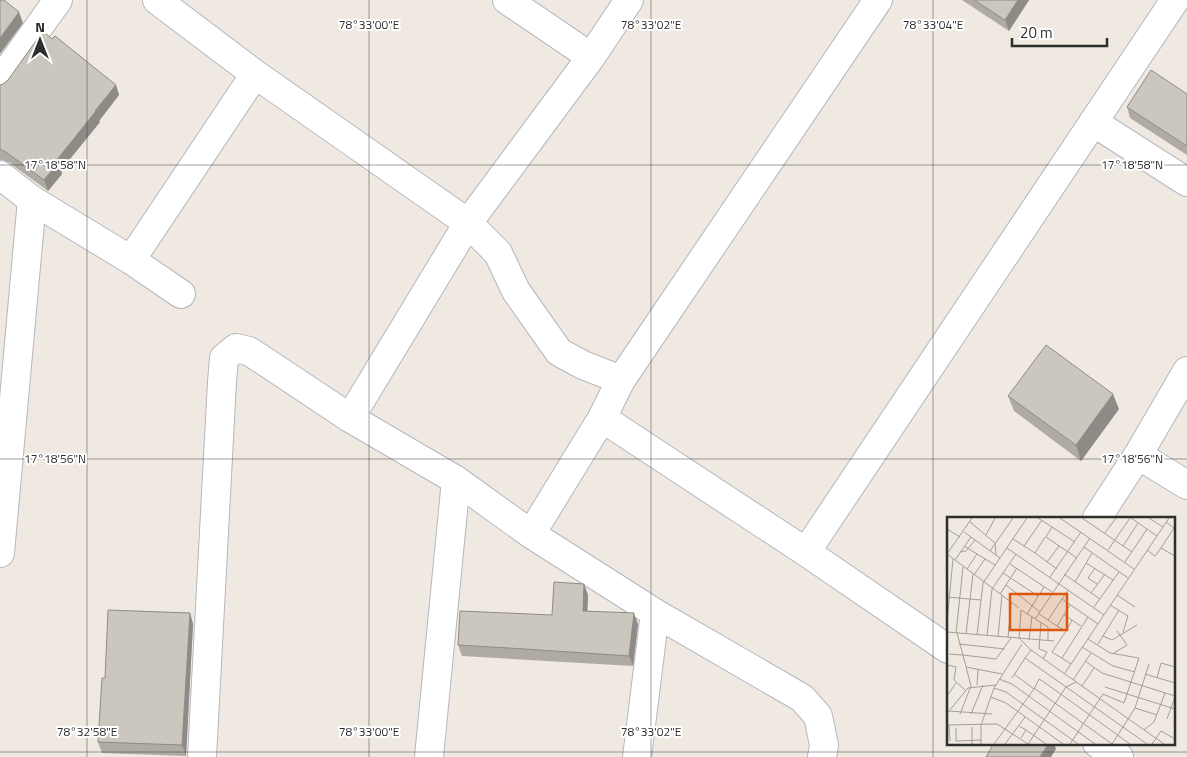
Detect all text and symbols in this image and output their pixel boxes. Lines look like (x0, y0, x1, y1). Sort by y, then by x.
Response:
north arrow (15, 15, 65, 65)
text: 78°33'00"E (339, 15, 400, 34)
text: 78°33'02"E (621, 15, 682, 34)
text: 78°33'04"E (903, 15, 964, 34)
scale bar (1012, 15, 1107, 47)
text: N (35, 16, 45, 37)
text: 20 m (1020, 21, 1053, 44)
text: 17°18'58"N (24, 155, 86, 174)
text: 17°18'58"N (1101, 155, 1163, 174)
text: 17°18'56"N (24, 449, 86, 468)
text: 17°18'56"N (1101, 449, 1163, 468)
inset map (947, 517, 1174, 744)
text: 78°32'58"E (57, 722, 118, 741)
text: 78°33'00"E (339, 722, 400, 741)
text: 78°33'02"E (621, 722, 682, 741)

